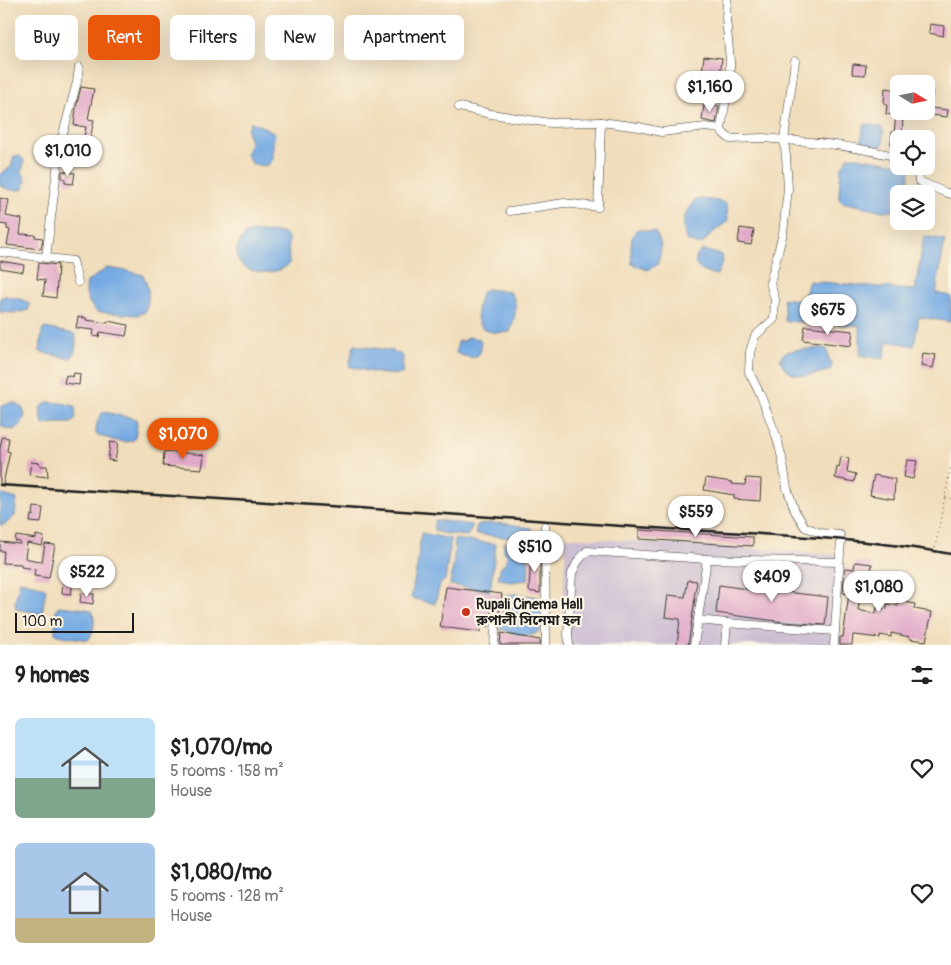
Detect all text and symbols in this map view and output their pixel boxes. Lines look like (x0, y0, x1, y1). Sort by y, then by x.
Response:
chip: Buy (15, 15, 78, 60)
chip: Rent (88, 15, 160, 60)
chip: Filters (170, 15, 255, 60)
chip: New (265, 15, 334, 60)
chip: Apartment (344, 15, 464, 60)
pin: $1,160 (669, 70, 751, 113)
north arrow (890, 75, 935, 120)
map controls (890, 75, 935, 230)
text: $1,160 (687, 77, 733, 97)
button: locate (890, 130, 935, 175)
pin: $1,010 (27, 134, 109, 177)
text: $1,010 (44, 141, 92, 161)
button: layers (890, 185, 935, 230)
pin: $675 (798, 294, 858, 336)
text: $675 (811, 300, 845, 320)
pin: $1,070 (142, 418, 224, 460)
text: $1,070 (158, 424, 208, 444)
pin: $559 (666, 496, 726, 538)
text: $559 (679, 502, 713, 522)
pin: $510 (505, 530, 565, 573)
text: $510 (518, 537, 552, 557)
pin: $522 (57, 556, 117, 598)
pin: $409 (742, 560, 802, 603)
text: $522 (69, 562, 105, 582)
text: $409 (753, 567, 791, 587)
pin: $1,080 (838, 570, 920, 613)
text: $1,080 (855, 577, 903, 597)
place label: Rupali Cinema Hall রুপালী সিনেমা হল (475, 596, 583, 629)
marker: Rupali Cinema Hall রুপালী সিনেমা হল (460, 606, 472, 618)
scale bar (15, 610, 134, 633)
text: 100 m (22, 613, 62, 630)
icon: filters (908, 661, 936, 689)
text: 9 homes (15, 662, 89, 689)
text: $1,070/mo (170, 734, 272, 761)
icon: home (55, 738, 115, 798)
icon: heart (908, 754, 936, 782)
text: 5 rooms · 158 m² (170, 761, 284, 781)
text: House (170, 781, 212, 801)
text: $1,080/mo (170, 859, 272, 886)
icon: home (55, 863, 115, 923)
icon: heart (908, 879, 936, 907)
text: 5 rooms · 128 m² (170, 886, 284, 906)
text: House (170, 906, 212, 926)

